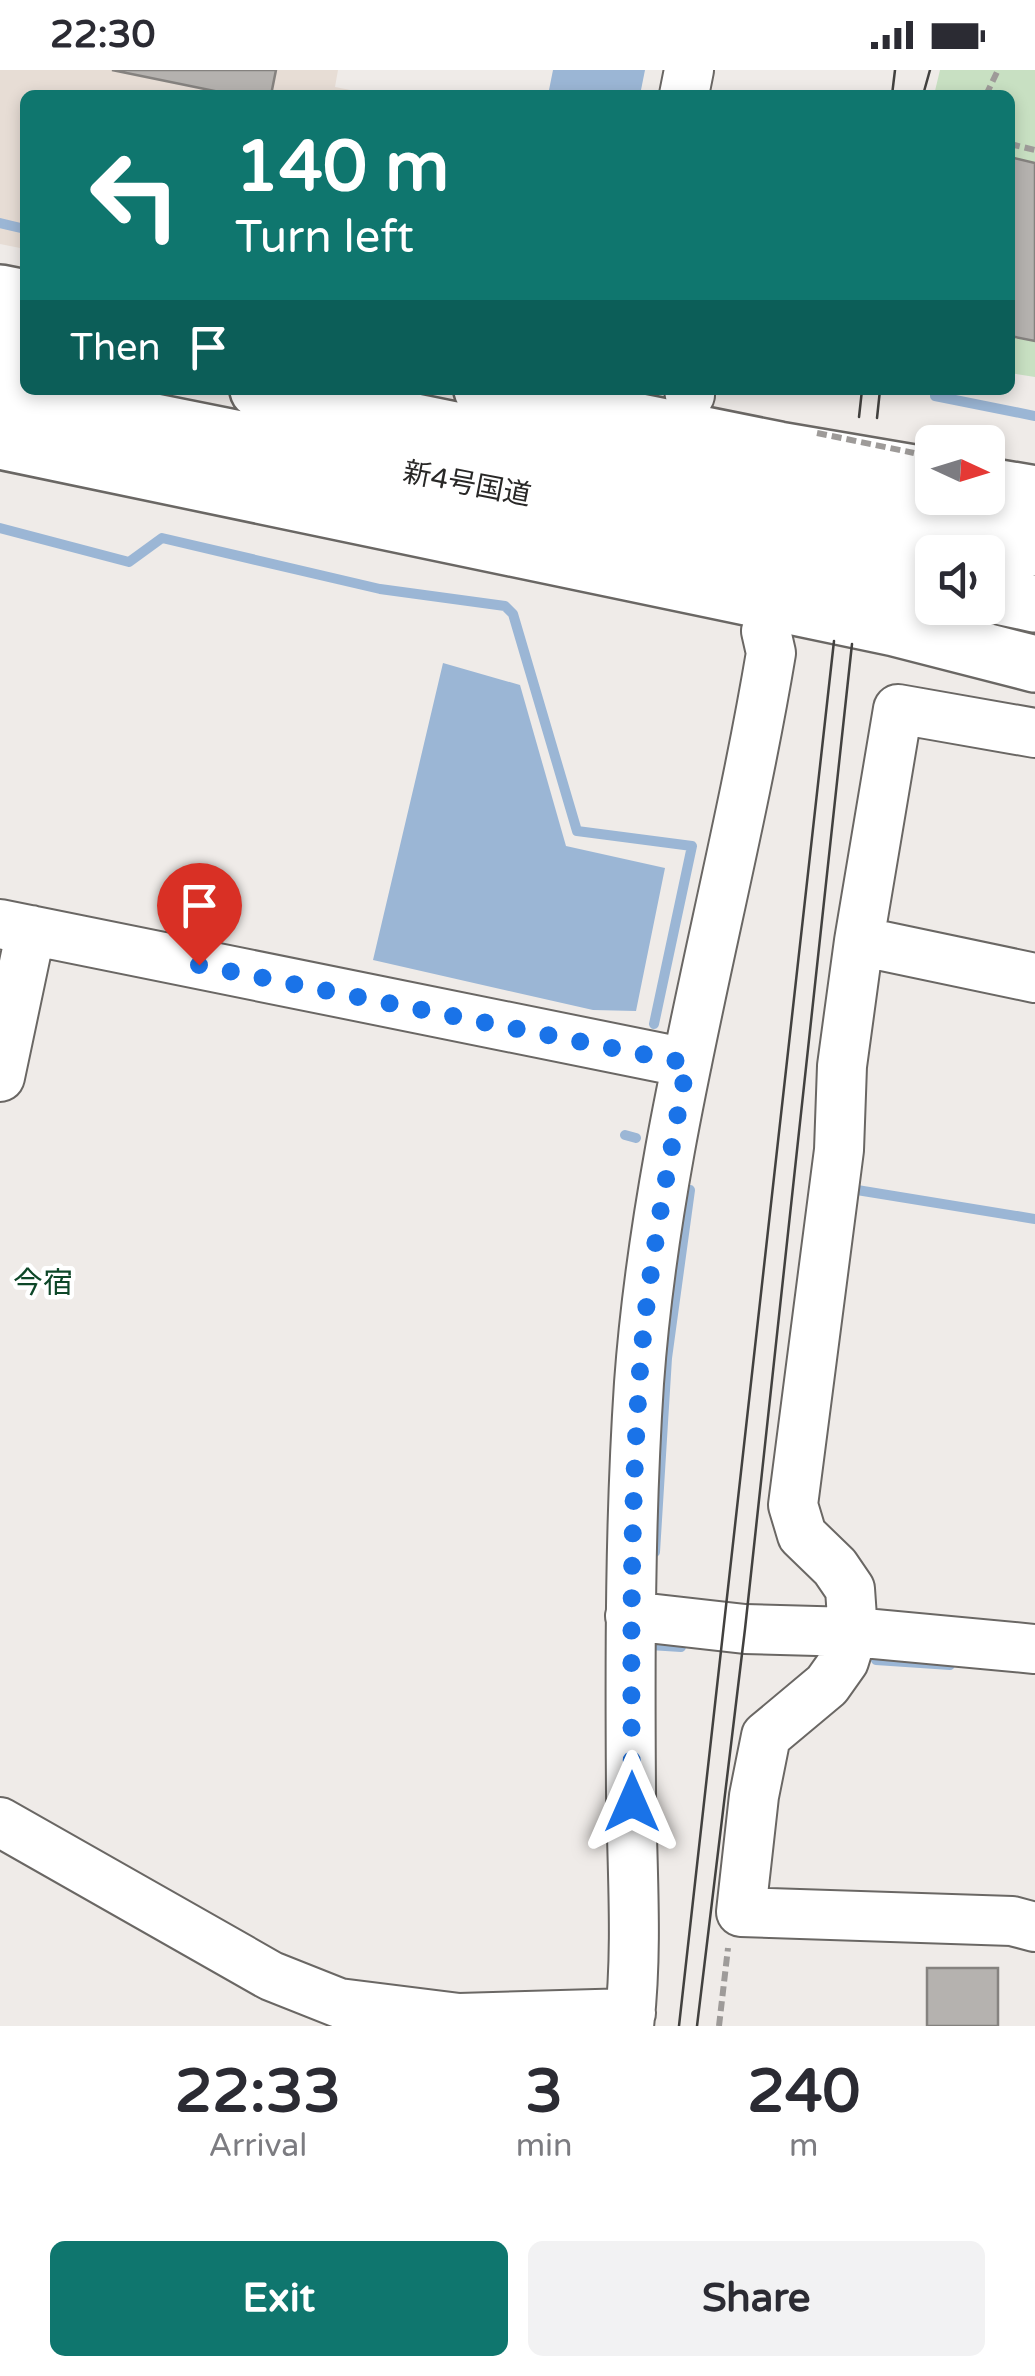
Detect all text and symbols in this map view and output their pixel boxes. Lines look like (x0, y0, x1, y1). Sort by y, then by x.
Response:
text: 22:30 (50, 12, 155, 58)
text: 140 m (235, 126, 449, 210)
icon: left (70, 130, 200, 260)
text: Turn left (235, 211, 414, 265)
icon: arrive (181, 320, 236, 375)
text: Then (70, 325, 161, 371)
north arrow (915, 425, 1005, 515)
map controls (915, 425, 1005, 625)
street label: 新4号国道 (400, 455, 534, 513)
button: sound (915, 535, 1005, 625)
pin (157, 863, 242, 966)
icon: arrive (172, 878, 227, 933)
district label: 今宿 (13, 1265, 73, 1302)
position arrow (580, 1750, 684, 1854)
text: 22:33 (175, 2056, 341, 2128)
text: 3 (525, 2056, 563, 2128)
text: 240 (747, 2056, 860, 2128)
text: Arrival (208, 2127, 307, 2165)
text: min (516, 2127, 573, 2165)
text: m (789, 2127, 818, 2165)
button: Exit (50, 2241, 508, 2356)
button: Share (528, 2241, 985, 2356)

